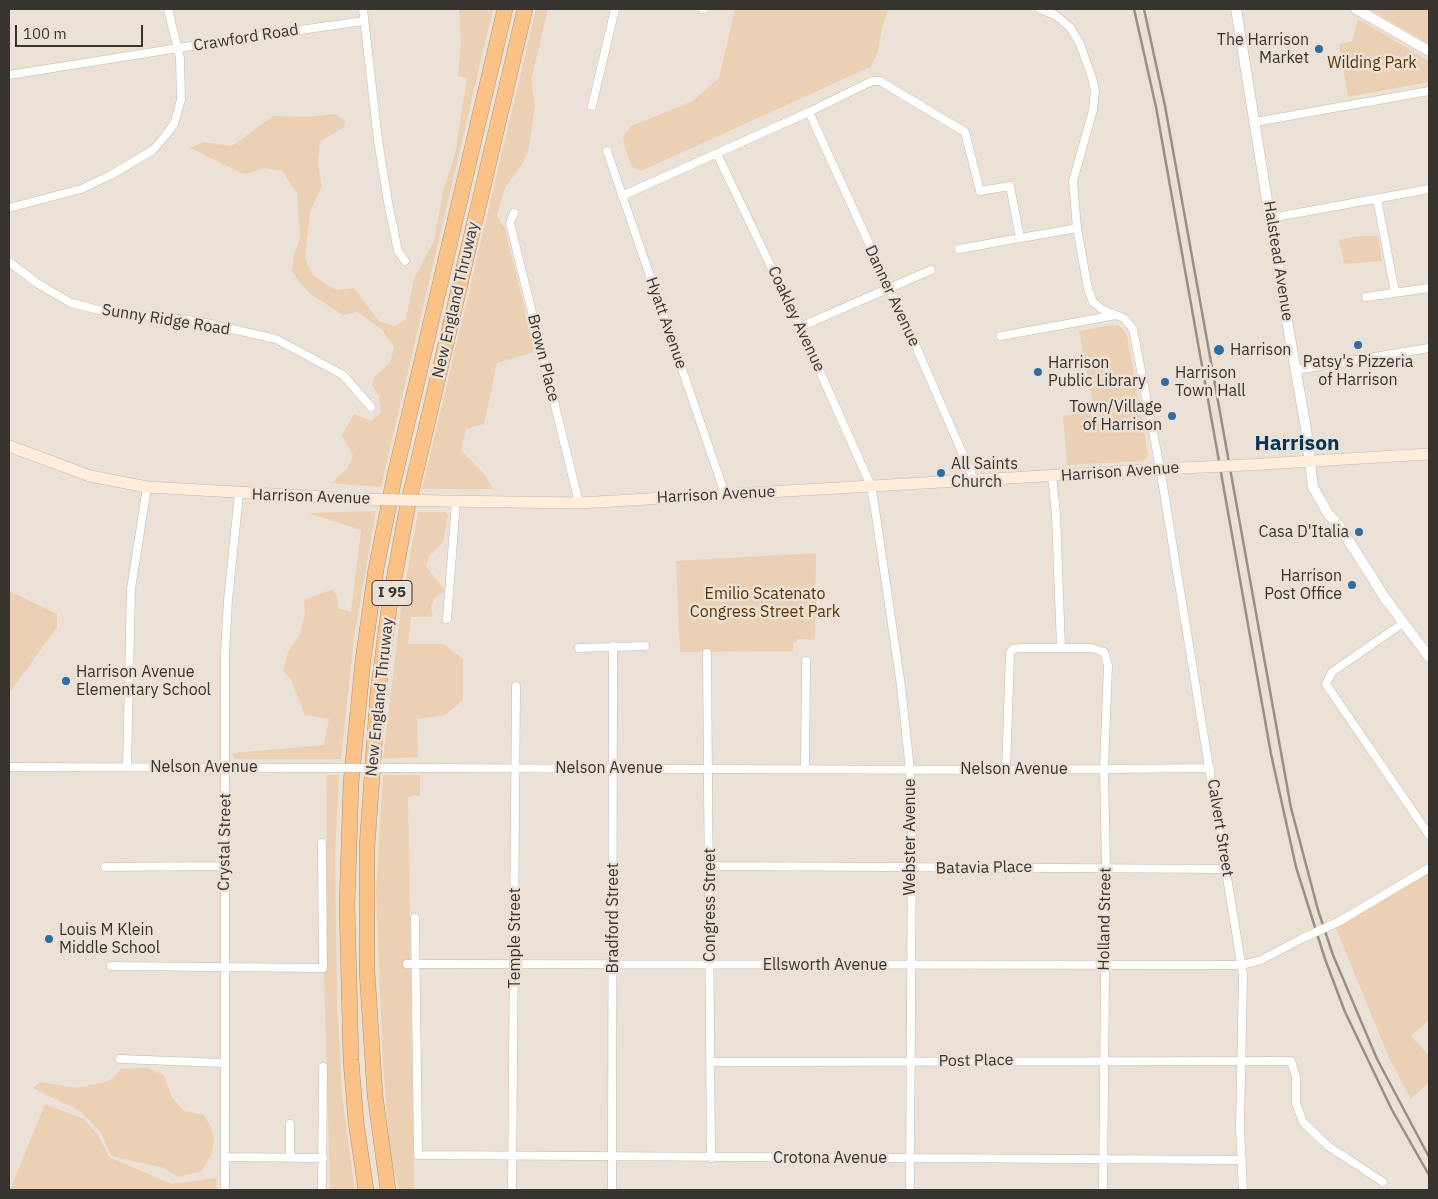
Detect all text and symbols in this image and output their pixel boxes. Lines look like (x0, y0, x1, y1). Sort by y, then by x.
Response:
scale bar (18, 15, 145, 47)
street label: Crawford Road (192, 20, 300, 56)
text: 100 m (23, 24, 67, 43)
place label: The Harrison Market (1217, 30, 1309, 68)
marker: The Harrison Market (1313, 43, 1325, 55)
park label: Wilding Park (1327, 53, 1417, 73)
street label: Halstead Avenue (1259, 200, 1297, 322)
street label: New England Thruway (429, 220, 483, 380)
street label: Danner Avenue (860, 242, 924, 350)
street label: Coakley Avenue (763, 263, 829, 375)
street label: Hyatt Avenue (641, 275, 691, 371)
street label: Sunny Ridge Road (101, 300, 231, 340)
street label: Brown Place (523, 312, 563, 404)
marker: Patsy's Pizzeria of Harrison (1352, 339, 1364, 351)
place label: Harrison (1230, 340, 1291, 360)
marker: Harrison (1212, 343, 1226, 357)
place label: Patsy's Pizzeria of Harrison (1303, 352, 1413, 390)
place label: Harrison Public Library (1048, 353, 1146, 391)
place label: Harrison Town Hall (1175, 363, 1246, 401)
marker: Harrison Public Library (1032, 366, 1044, 378)
marker: Harrison Town Hall (1159, 376, 1171, 388)
place label: Town/Village of Harrison (1069, 397, 1162, 435)
marker: Town/Village of Harrison (1166, 410, 1178, 422)
district label: Harrison (1254, 431, 1340, 457)
place label: All Saints Church (951, 454, 1018, 492)
street label: Harrison Avenue (1060, 458, 1180, 486)
marker: All Saints Church (935, 467, 947, 479)
street label: Harrison Avenue (656, 482, 776, 508)
street label: Harrison Avenue (251, 485, 371, 509)
place label: Casa D'Italia (1259, 522, 1349, 542)
marker: Casa D'Italia (1353, 526, 1365, 538)
place label: Harrison Post Office (1264, 566, 1342, 604)
marker: Harrison Post Office (1346, 579, 1358, 591)
road number: I 95 (372, 580, 412, 606)
park label: Emilio Scatenato Congress Street Park (690, 584, 840, 622)
street label: New England Thruway (362, 617, 398, 777)
place label: Harrison Avenue Elementary School (76, 662, 211, 700)
marker: Harrison Avenue Elementary School (60, 675, 72, 687)
street label: Nelson Avenue (150, 757, 258, 777)
street label: Nelson Avenue (555, 758, 663, 778)
street label: Nelson Avenue (960, 759, 1068, 779)
street label: Webster Avenue (900, 778, 920, 896)
street label: Calvert Street (1203, 778, 1237, 878)
street label: Crystal Street (215, 793, 235, 891)
street label: Congress Street (700, 848, 720, 962)
street label: Batavia Place (936, 858, 1032, 878)
street label: Bradford Street (603, 863, 623, 973)
street label: Holland Street (1094, 867, 1116, 971)
street label: Temple Street (505, 888, 525, 988)
place label: Louis M Klein Middle School (59, 920, 160, 958)
marker: Louis M Klein Middle School (43, 933, 55, 945)
street label: Ellsworth Avenue (763, 955, 887, 975)
street label: Post Place (938, 1051, 1014, 1071)
street label: Crotona Avenue (773, 1148, 887, 1168)

